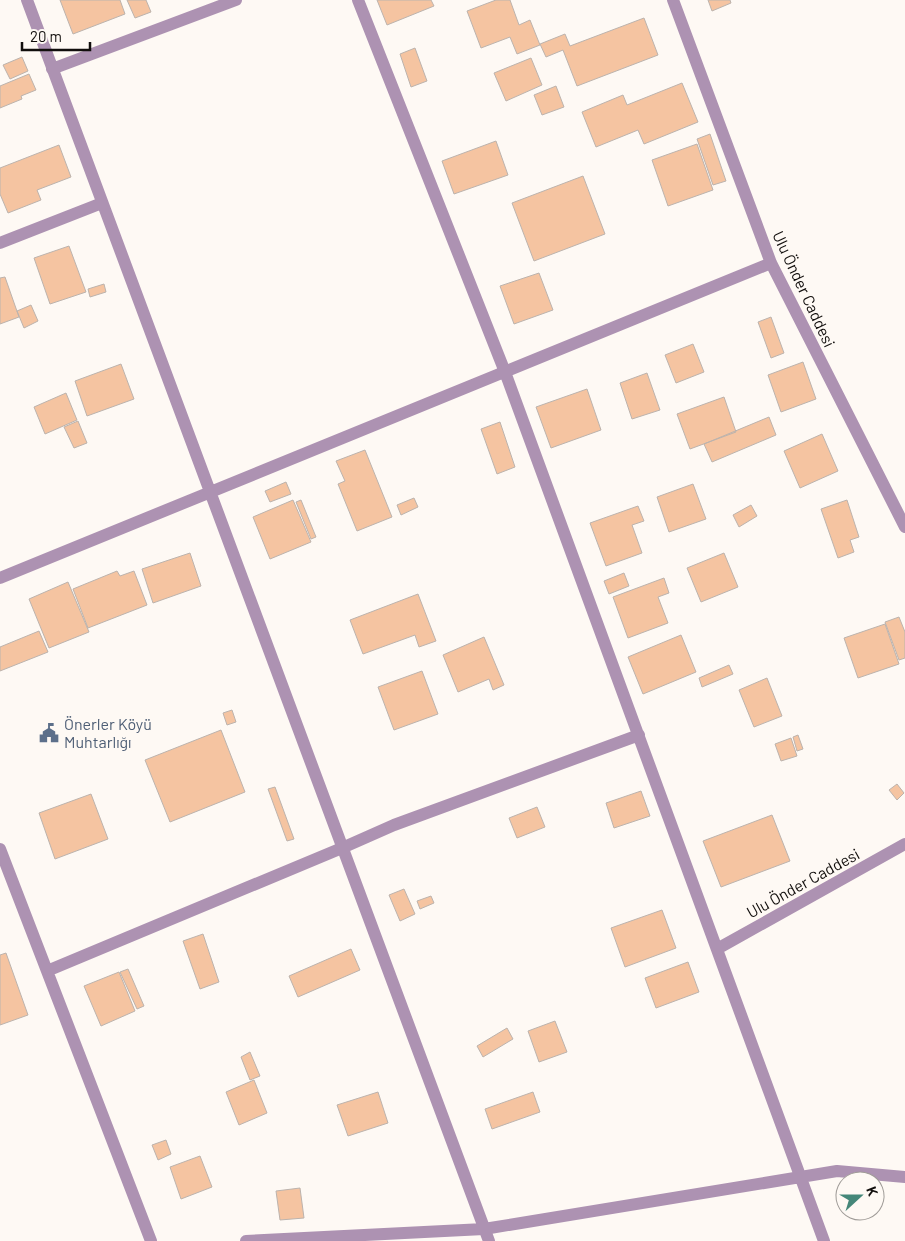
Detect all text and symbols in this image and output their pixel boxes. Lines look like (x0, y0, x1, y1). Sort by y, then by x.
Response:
scale bar (22, 20, 90, 52)
text: 20 m (30, 27, 62, 45)
street label: Ulu Önder Caddesi (769, 228, 840, 350)
place label: Önerler Köyü Muhtarlığı (64, 714, 152, 751)
public building icon: Önerler Köyü Muhtarlığı (38, 722, 60, 744)
street label: Ulu Önder Caddesi (743, 844, 862, 921)
north arrow (835, 1171, 885, 1221)
text: K (863, 1184, 882, 1199)

